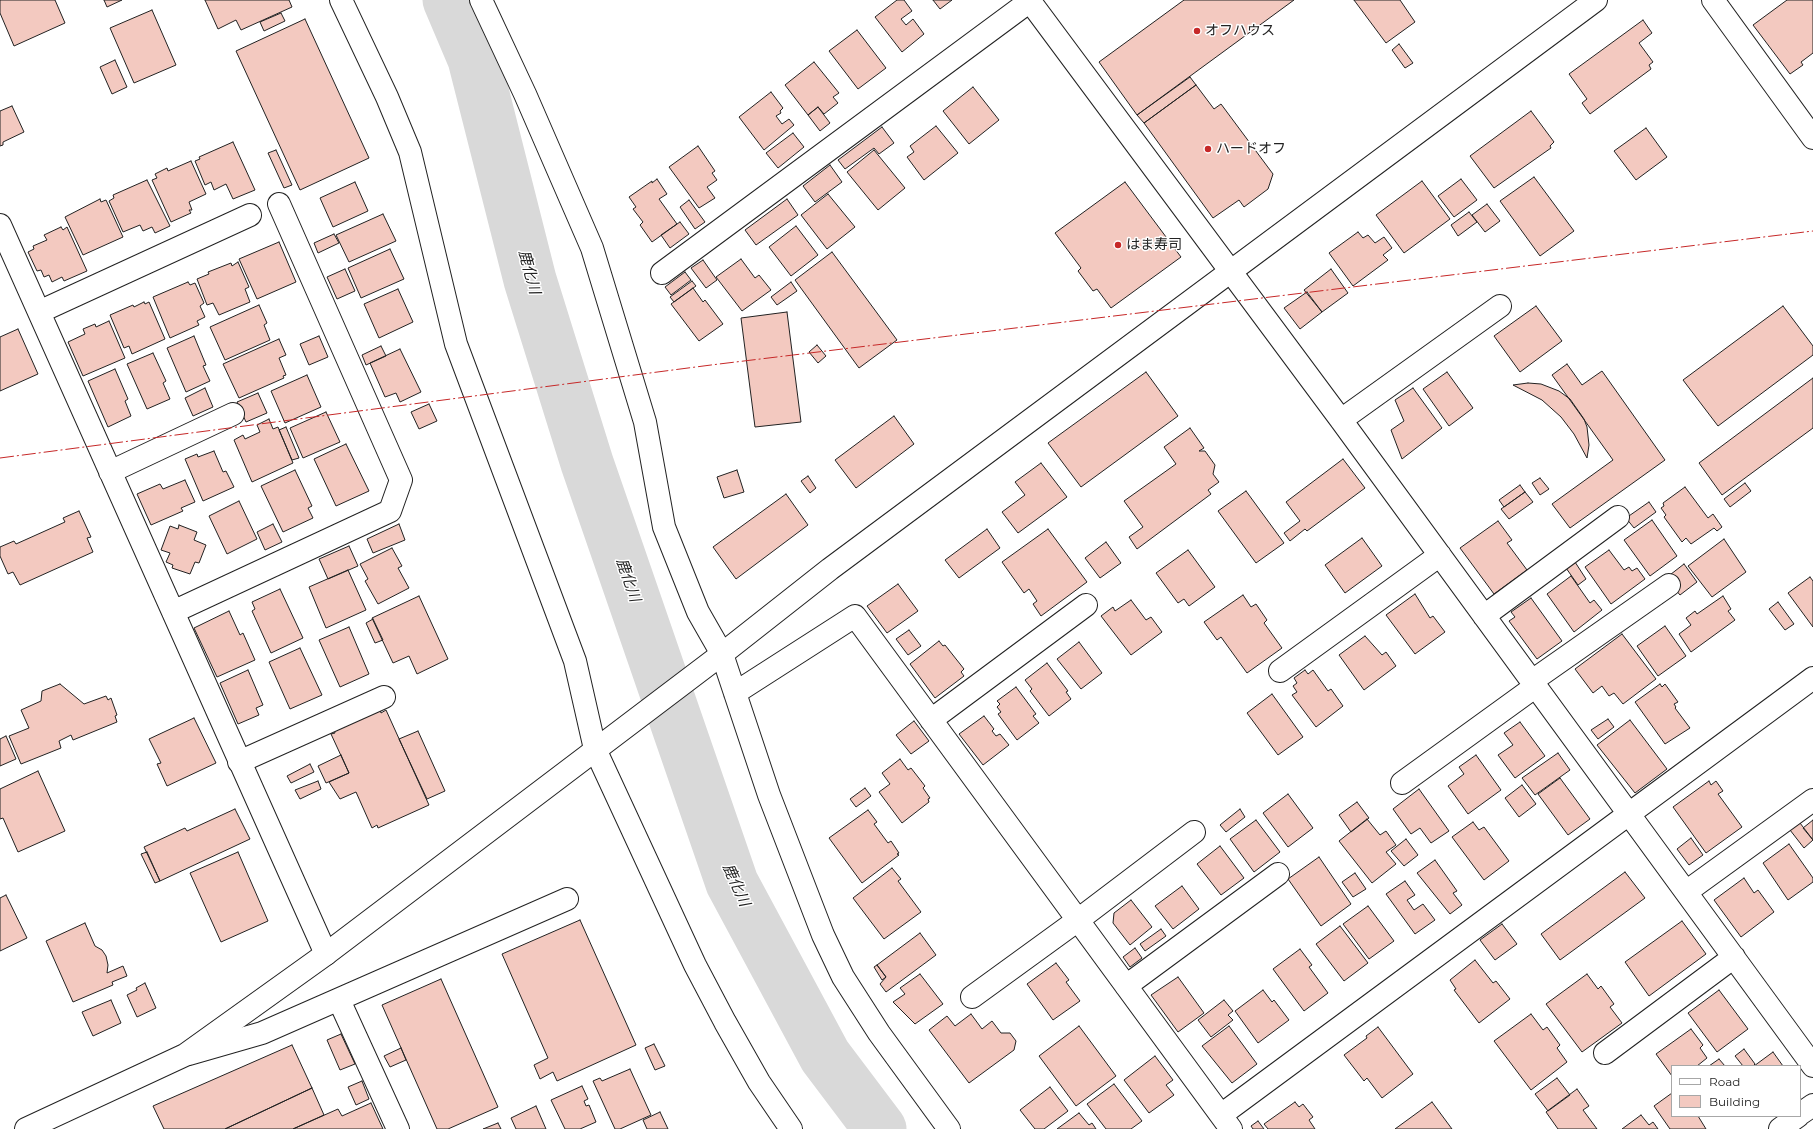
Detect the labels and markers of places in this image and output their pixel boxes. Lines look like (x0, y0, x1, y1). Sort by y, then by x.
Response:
place label: オフハウス (1205, 23, 1275, 39)
marker: オフハウス (1192, 26, 1202, 36)
place label: ハードオフ (1216, 141, 1286, 157)
marker: ハードオフ (1203, 144, 1213, 154)
place label: はま寿司 (1126, 237, 1182, 253)
marker: はま寿司 (1113, 240, 1123, 250)

